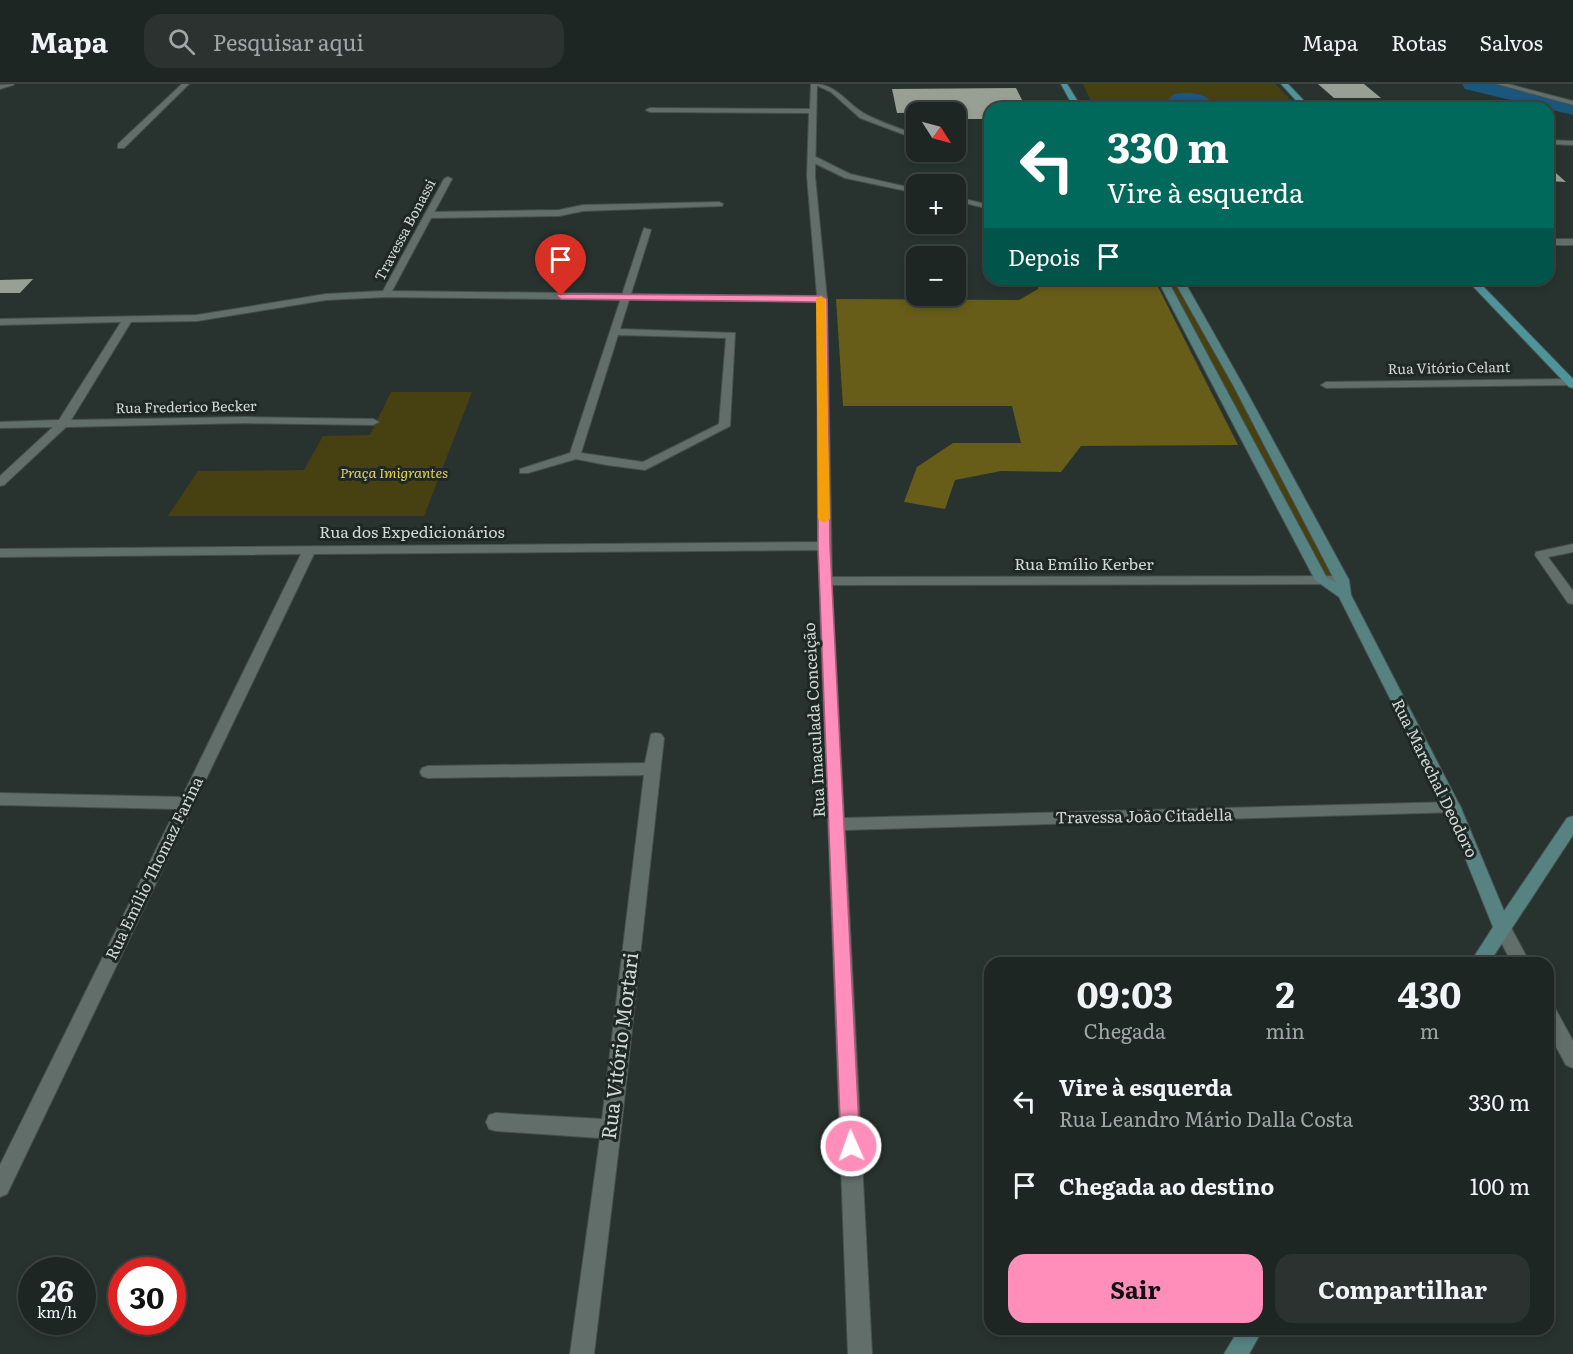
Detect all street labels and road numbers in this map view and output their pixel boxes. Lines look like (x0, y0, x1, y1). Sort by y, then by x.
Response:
street label: Travessa Bonassi (369, 175, 440, 284)
street label: Rua Vitório Celant (1388, 356, 1511, 378)
street label: Rua Frederico Becker (115, 395, 257, 417)
street label: Rua dos Expedicionários (319, 519, 505, 543)
street label: Rua Emílio Kerber (1014, 551, 1154, 575)
street label: Rua Imaculada Conceição (796, 622, 830, 818)
street label: Rua Marechal Deodoro (1387, 694, 1485, 861)
street label: Rua Emílio Thomaz Farina (98, 772, 208, 963)
street label: Travessa João Citadella (1055, 801, 1233, 829)
street label: Rua Vitório Mortari (592, 950, 644, 1141)

